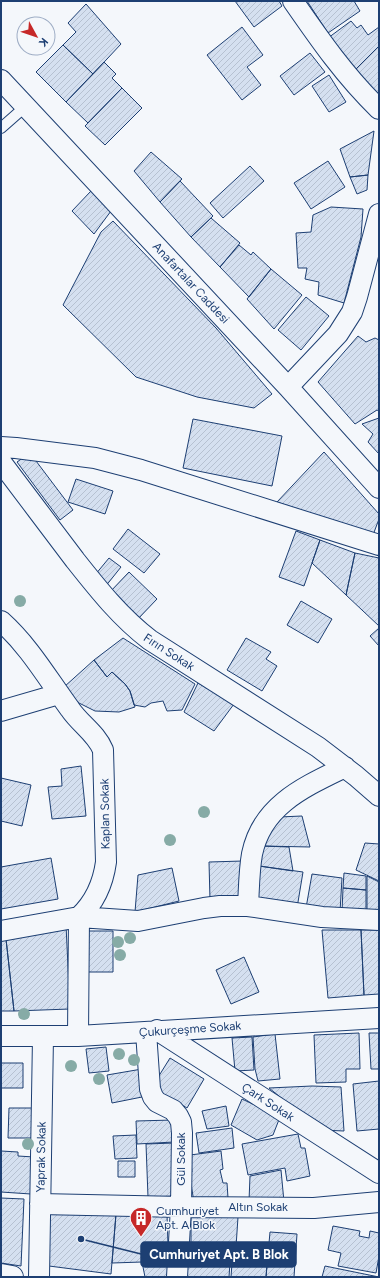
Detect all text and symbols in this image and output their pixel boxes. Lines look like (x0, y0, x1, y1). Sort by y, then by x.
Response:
north arrow (16, 16, 56, 56)
text: K (36, 35, 51, 50)
street label: Anafartalar Caddesi (150, 240, 232, 326)
street label: Fırın Sokak (141, 630, 197, 674)
street label: Kaplan Sokak (97, 778, 113, 850)
street label: Çukurçeşme Sokak (138, 1018, 242, 1040)
street label: Çark Sokak (239, 1080, 297, 1124)
street label: Yaprak Sokak (33, 1121, 49, 1192)
street label: Gül Sokak (174, 1132, 188, 1186)
street label: Altın Sokak (228, 1200, 288, 1214)
place label: Cumhuriyet Apt. A Blok (156, 1204, 220, 1232)
building icon: Cumhuriyet Apt. A Blok (128, 1205, 154, 1238)
callout: Cumhuriyet Apt. B Blok (141, 1242, 296, 1267)
text: Cumhuriyet Apt. B Blok (149, 1247, 289, 1262)

